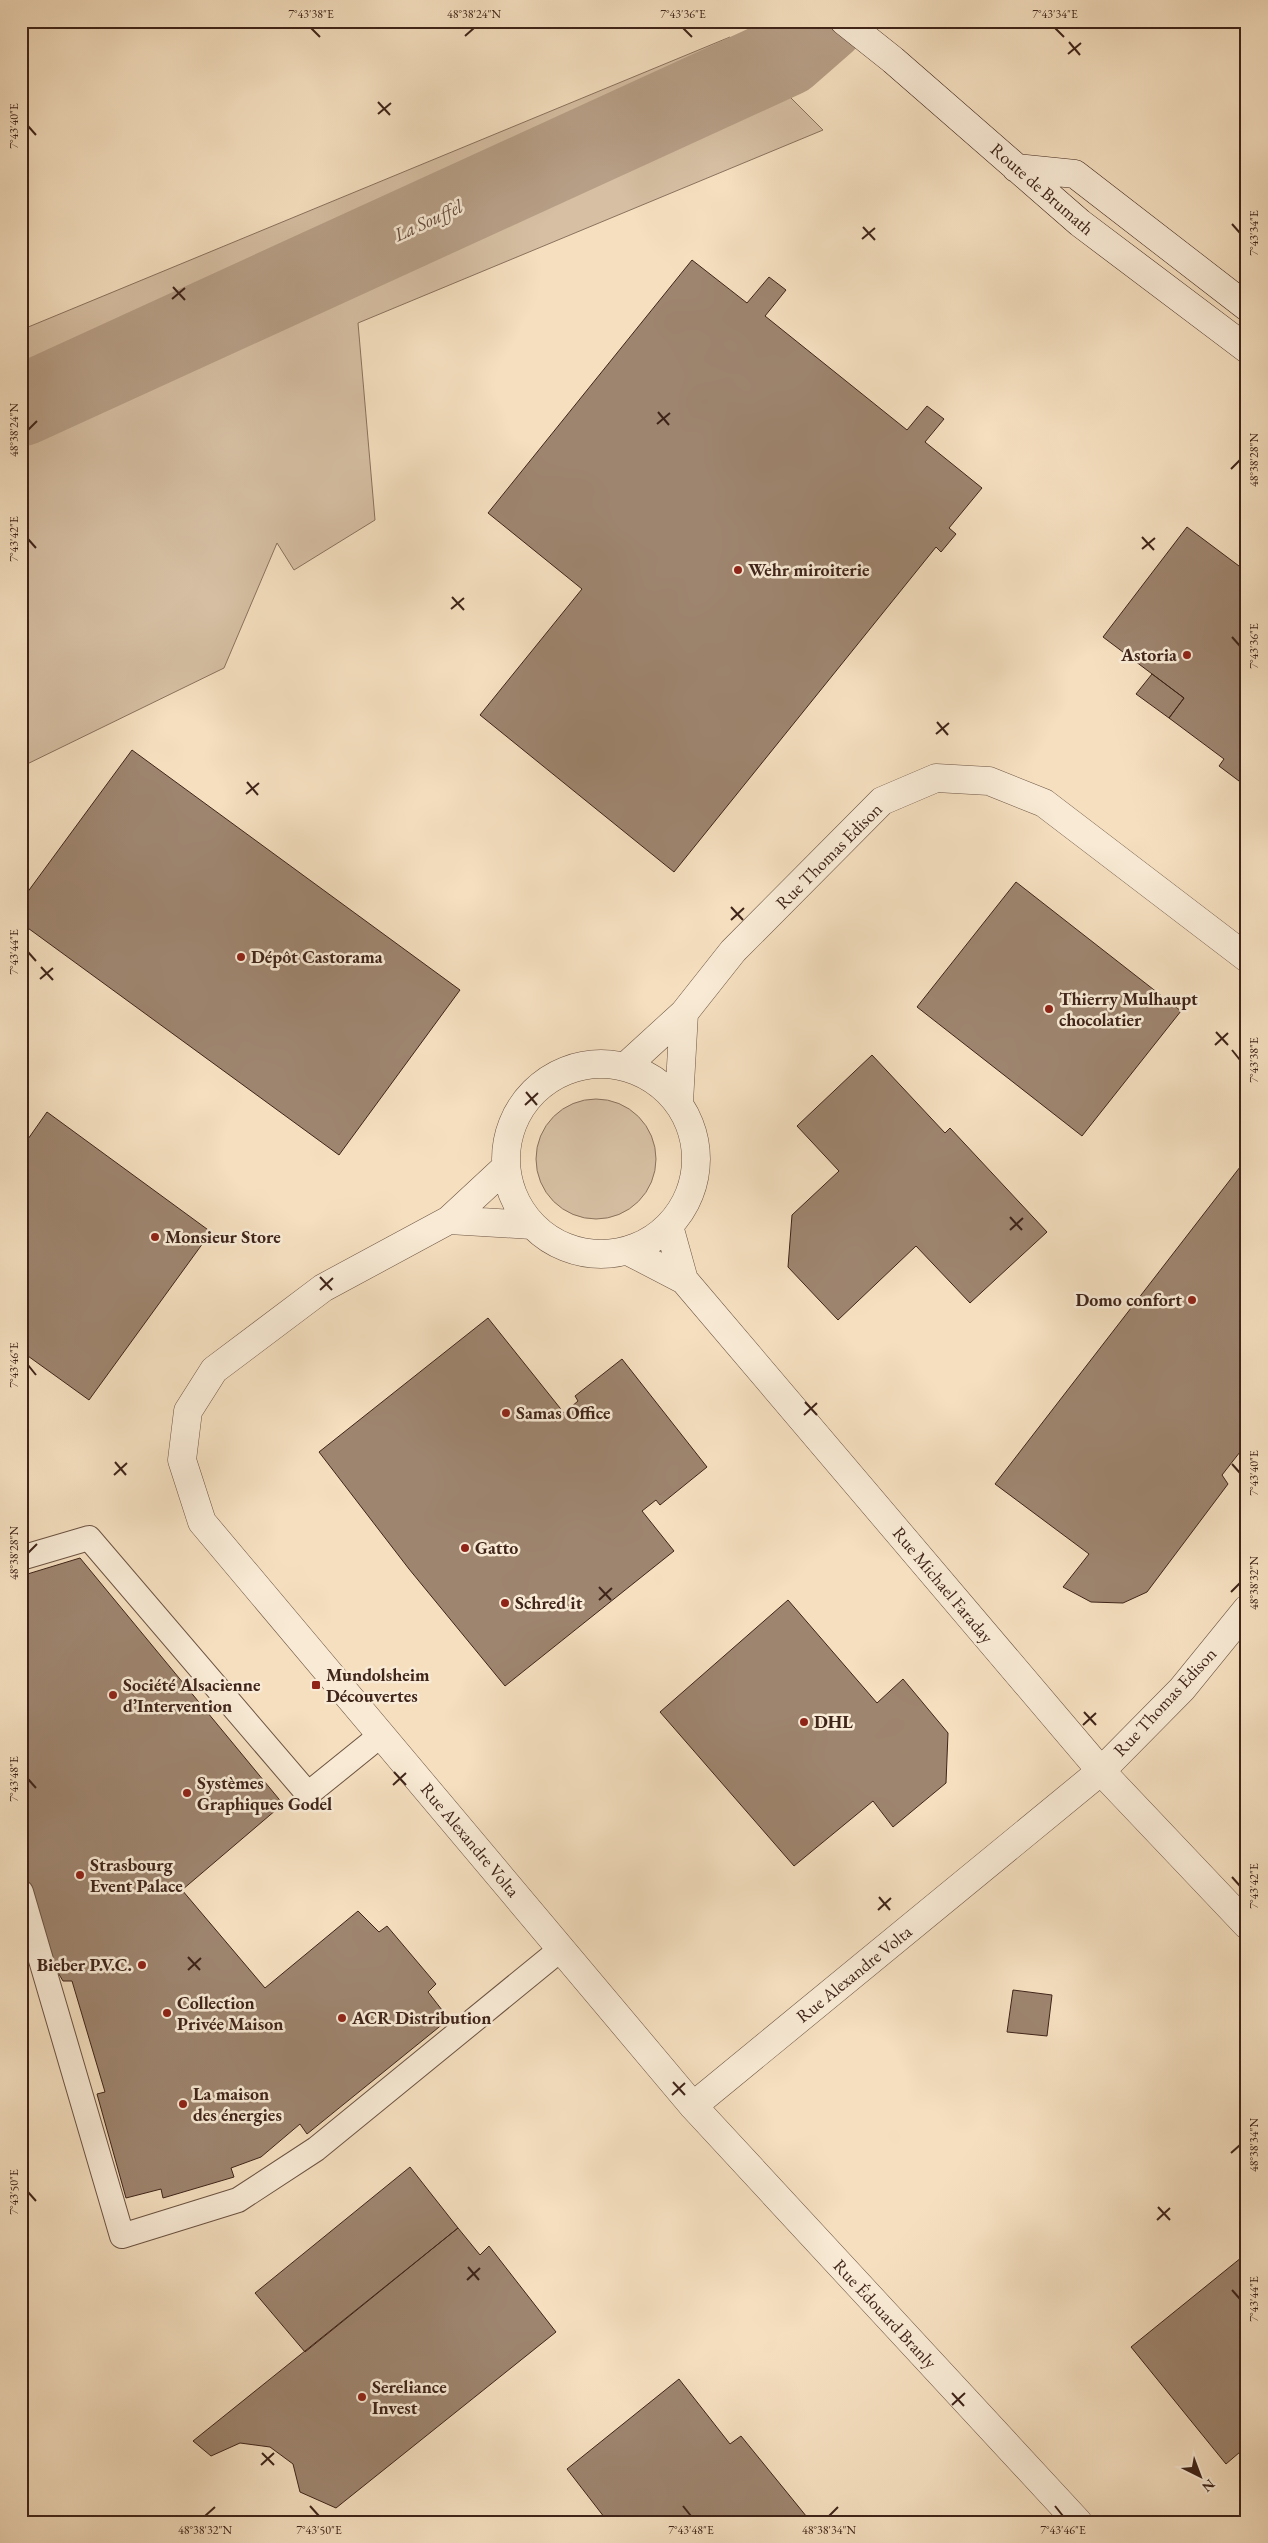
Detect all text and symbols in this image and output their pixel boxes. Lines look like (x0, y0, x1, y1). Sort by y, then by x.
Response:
text: 7°43'38"E (288, 6, 334, 22)
text: 48°38'24"N (447, 6, 501, 22)
text: 7°43'36"E (660, 6, 706, 22)
text: 7°43'34"E (1032, 6, 1078, 22)
text: 7°43'40"E (6, 103, 22, 149)
street label: Route de Brumath (986, 137, 1099, 240)
water label: La Souffel (389, 193, 467, 248)
text: 7°43'34"E (1246, 210, 1262, 256)
text: 48°38'24"N (6, 403, 22, 457)
text: 48°38'28"N (1246, 433, 1262, 487)
text: 7°43'42"E (6, 516, 22, 562)
place label: Wehr miroiterie (748, 558, 870, 581)
marker: Wehr miroiterie (732, 564, 744, 576)
text: 7°43'36"E (1246, 623, 1262, 669)
place label: Astoria (1120, 643, 1177, 666)
marker: Astoria (1181, 649, 1193, 661)
street label: Rue Thomas Edison (771, 797, 887, 914)
text: 7°43'44"E (6, 929, 22, 975)
place label: Dépôt Castorama (251, 945, 383, 968)
marker: Dépôt Castorama (235, 951, 247, 963)
place label: Thierry Mulhaupt chocolatier (1059, 987, 1198, 1031)
marker: Thierry Mulhaupt chocolatier (1043, 1003, 1055, 1015)
text: 7°43'38"E (1246, 1037, 1262, 1083)
place label: Monsieur Store (165, 1225, 281, 1248)
marker: Monsieur Store (149, 1231, 161, 1243)
place label: Domo confort (1075, 1288, 1182, 1311)
marker: Domo confort (1186, 1294, 1198, 1306)
text: 7°43'46"E (6, 1342, 22, 1388)
place label: Samas Office (516, 1401, 611, 1424)
marker: Samas Office (500, 1407, 512, 1419)
text: 7°43'40"E (1246, 1450, 1262, 1496)
street label: Rue Michael Faraday (888, 1522, 999, 1648)
text: 48°38'28"N (6, 1526, 22, 1580)
place label: Gatto (475, 1536, 518, 1559)
marker: Gatto (459, 1542, 471, 1554)
text: 48°38'32"N (1246, 1556, 1262, 1610)
place label: Schred it (515, 1591, 583, 1614)
marker: Schred it (499, 1597, 511, 1609)
street label: Rue Thomas Edison (1108, 1642, 1222, 1761)
place label: Mundolsheim Découvertes (326, 1663, 430, 1707)
place label: Société Alsacienne d’Intervention (123, 1673, 261, 1717)
marker: Mundolsheim Découvertes (310, 1679, 322, 1691)
marker: Société Alsacienne d’Intervention (107, 1689, 119, 1701)
place label: DHL (814, 1710, 853, 1733)
marker: DHL (798, 1716, 810, 1728)
text: 7°43'48"E (6, 1756, 22, 1802)
place label: Systèmes Graphiques Godel (197, 1771, 332, 1815)
street label: Rue Alexandre Volta (416, 1778, 526, 1902)
marker: Systèmes Graphiques Godel (181, 1787, 193, 1799)
place label: Strasbourg Event Palace (90, 1853, 183, 1897)
text: 7°43'42"E (1246, 1863, 1262, 1909)
marker: Strasbourg Event Palace (74, 1869, 86, 1881)
street label: Rue Alexandre Volta (791, 1919, 917, 2027)
place label: Bieber P.V.C. (37, 1953, 132, 1976)
marker: Bieber P.V.C. (136, 1959, 148, 1971)
place label: Collection Privée Maison (177, 1991, 283, 2035)
place label: ACR Distribution (351, 2006, 491, 2029)
marker: Collection Privée Maison (161, 2007, 173, 2019)
marker: ACR Distribution (336, 2012, 348, 2024)
place label: La maison des énergies (193, 2082, 282, 2126)
marker: La maison des énergies (177, 2098, 189, 2110)
text: 48°38'34"N (1246, 2118, 1262, 2172)
text: 7°43'50"E (6, 2169, 22, 2215)
street label: Rue Édouard Branly (829, 2254, 942, 2373)
text: 7°43'44"E (1246, 2276, 1262, 2322)
place label: Sereliance Invest (372, 2375, 447, 2419)
marker: Sereliance Invest (356, 2391, 368, 2403)
north arrow (1176, 2450, 1226, 2500)
text: N (1198, 2475, 1219, 2497)
text: 48°38'32"N (178, 2522, 232, 2538)
text: 7°43'50"E (296, 2522, 342, 2538)
text: 7°43'48"E (668, 2522, 714, 2538)
text: 48°38'34"N (802, 2522, 856, 2538)
text: 7°43'46"E (1040, 2522, 1086, 2538)

